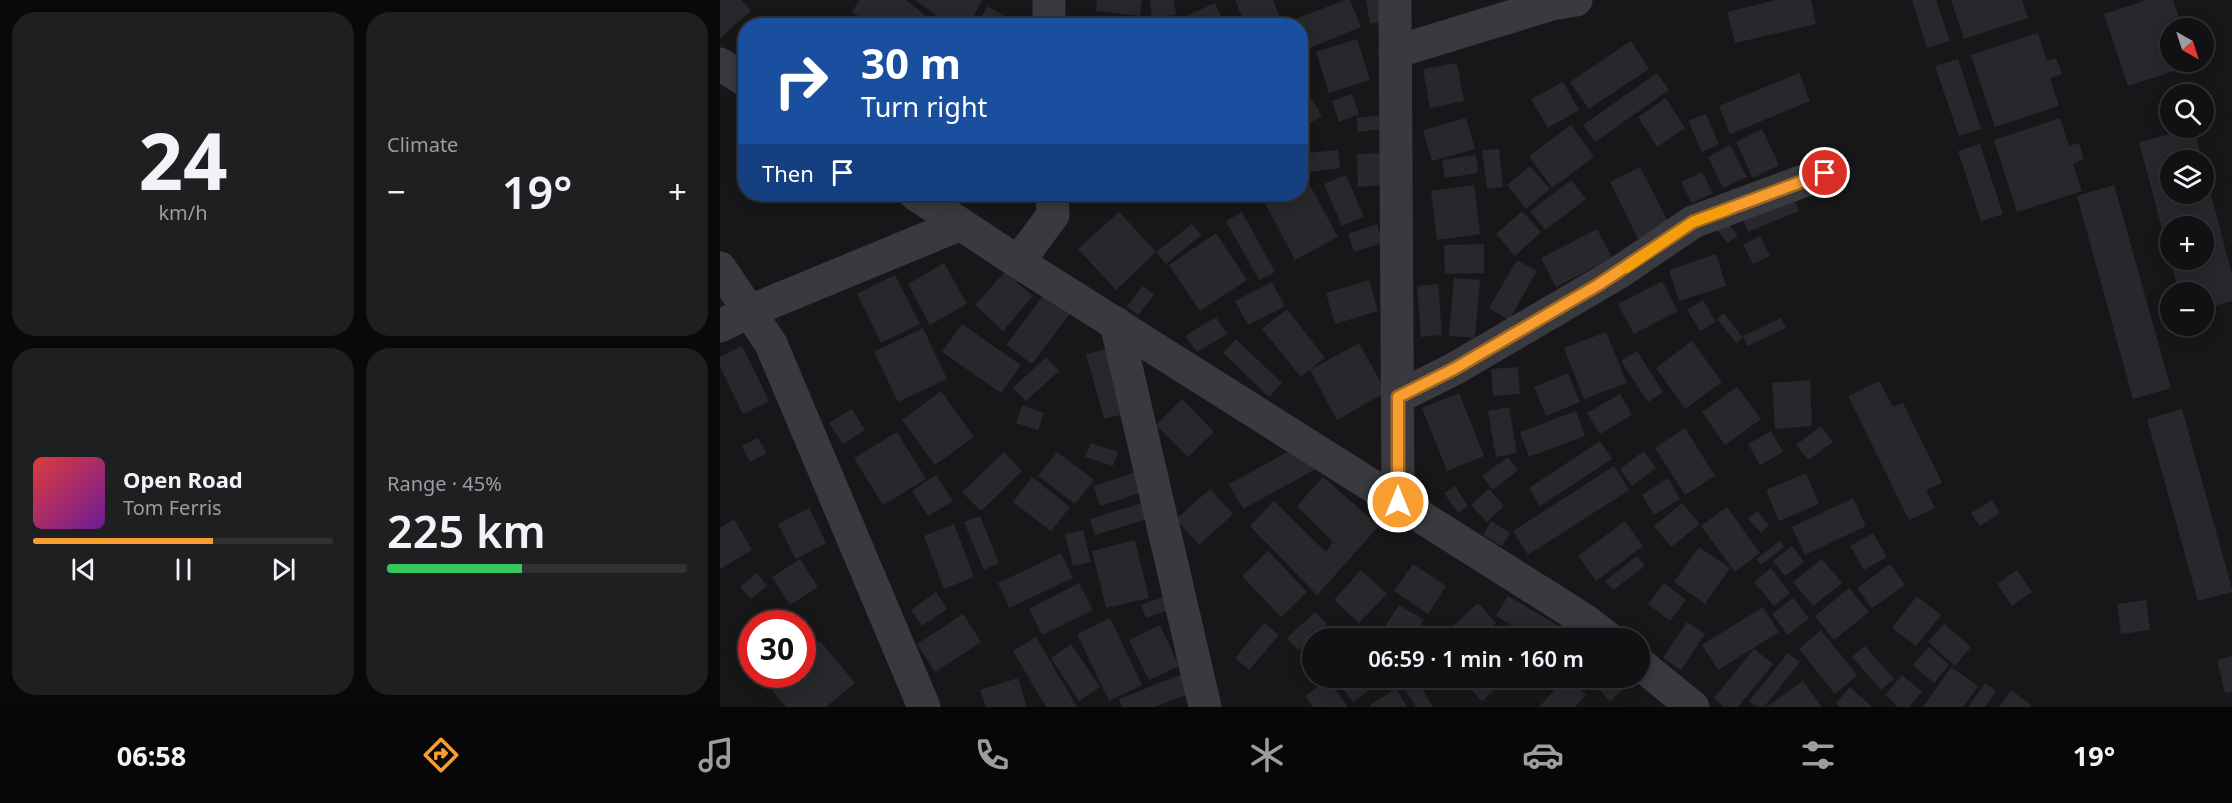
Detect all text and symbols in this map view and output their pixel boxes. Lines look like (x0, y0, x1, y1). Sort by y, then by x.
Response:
north arrow (2160, 18, 2214, 72)
map controls (2160, 18, 2214, 336)
text: 30 m (861, 34, 961, 91)
icon: right (762, 42, 840, 120)
button: search (2160, 84, 2214, 138)
text: Turn right (861, 88, 987, 125)
text: 24 (138, 107, 228, 213)
text: Climate (387, 131, 458, 158)
pin (1799, 147, 1850, 198)
button: layers (2160, 150, 2214, 204)
icon: arrive (826, 156, 859, 189)
icon: arrive (1808, 156, 1841, 189)
text: Then (762, 158, 814, 188)
text: 19° (502, 161, 572, 222)
text: − (387, 169, 406, 214)
text: + (668, 169, 687, 214)
text: km/h (158, 199, 208, 226)
button: + (2160, 216, 2214, 270)
button: − (2160, 282, 2214, 336)
text: Open Road (123, 464, 243, 494)
text: Range · 45% (387, 470, 502, 497)
position arrow (1366, 470, 1430, 534)
text: Tom Ferris (123, 494, 222, 521)
text: 225 km (387, 500, 546, 561)
icon: previous (67, 553, 100, 586)
icon: pause (167, 553, 200, 586)
icon: next (267, 553, 300, 586)
speed limit sign: 30 (738, 610, 816, 688)
text: 06:59 · 1 min · 160 m (1368, 643, 1584, 673)
icon: directions (420, 734, 462, 776)
icon: music (695, 734, 737, 776)
icon: phone (971, 734, 1013, 776)
icon: climate (1246, 734, 1288, 776)
icon: car (1522, 734, 1564, 776)
icon: filters (1797, 734, 1839, 776)
text: 06:58 (117, 737, 186, 774)
text: 19° (2073, 737, 2115, 774)

